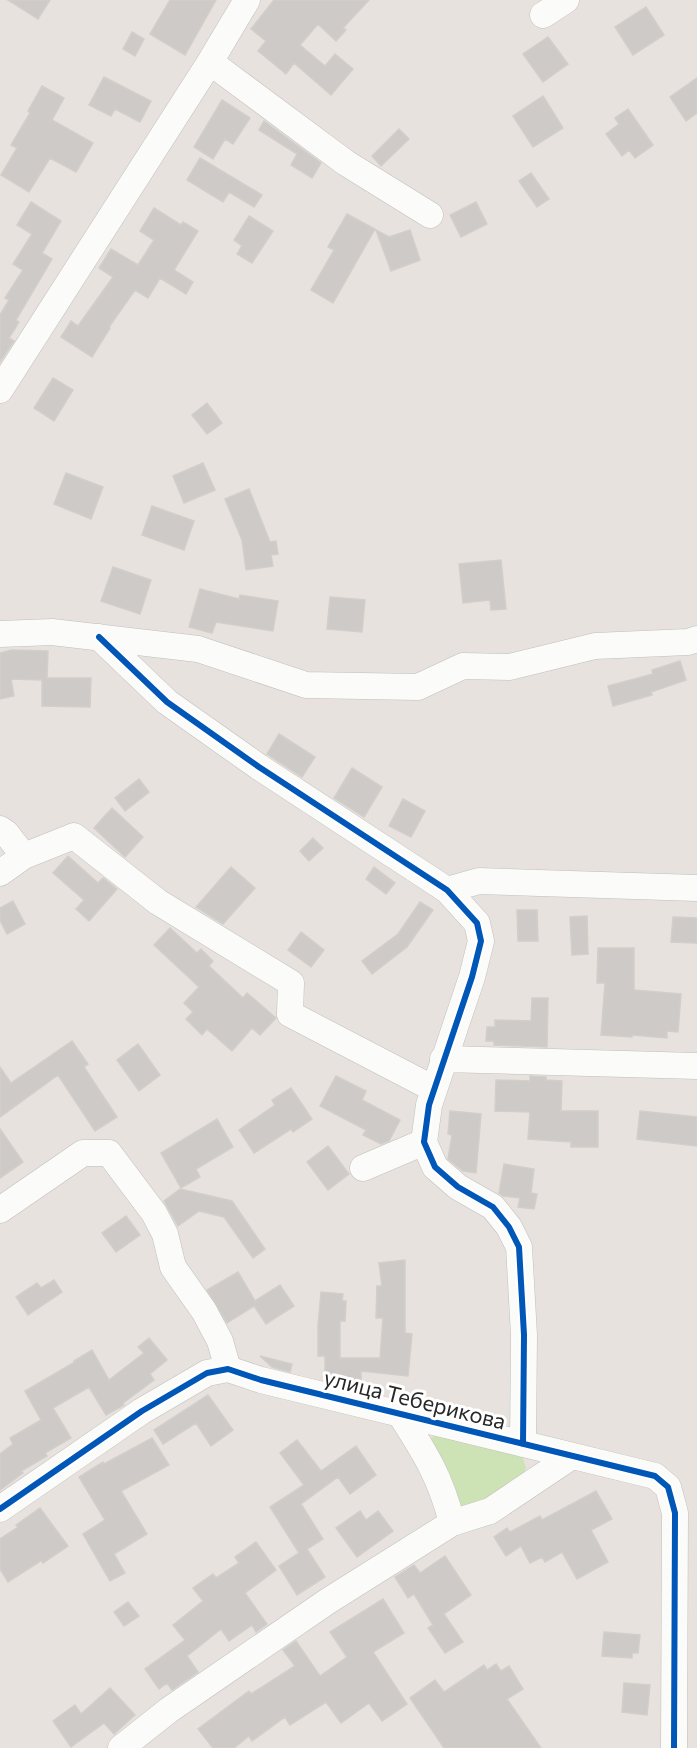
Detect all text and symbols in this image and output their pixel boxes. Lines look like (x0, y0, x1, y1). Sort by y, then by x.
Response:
street label: улица Теберикова (321, 1363, 509, 1435)

